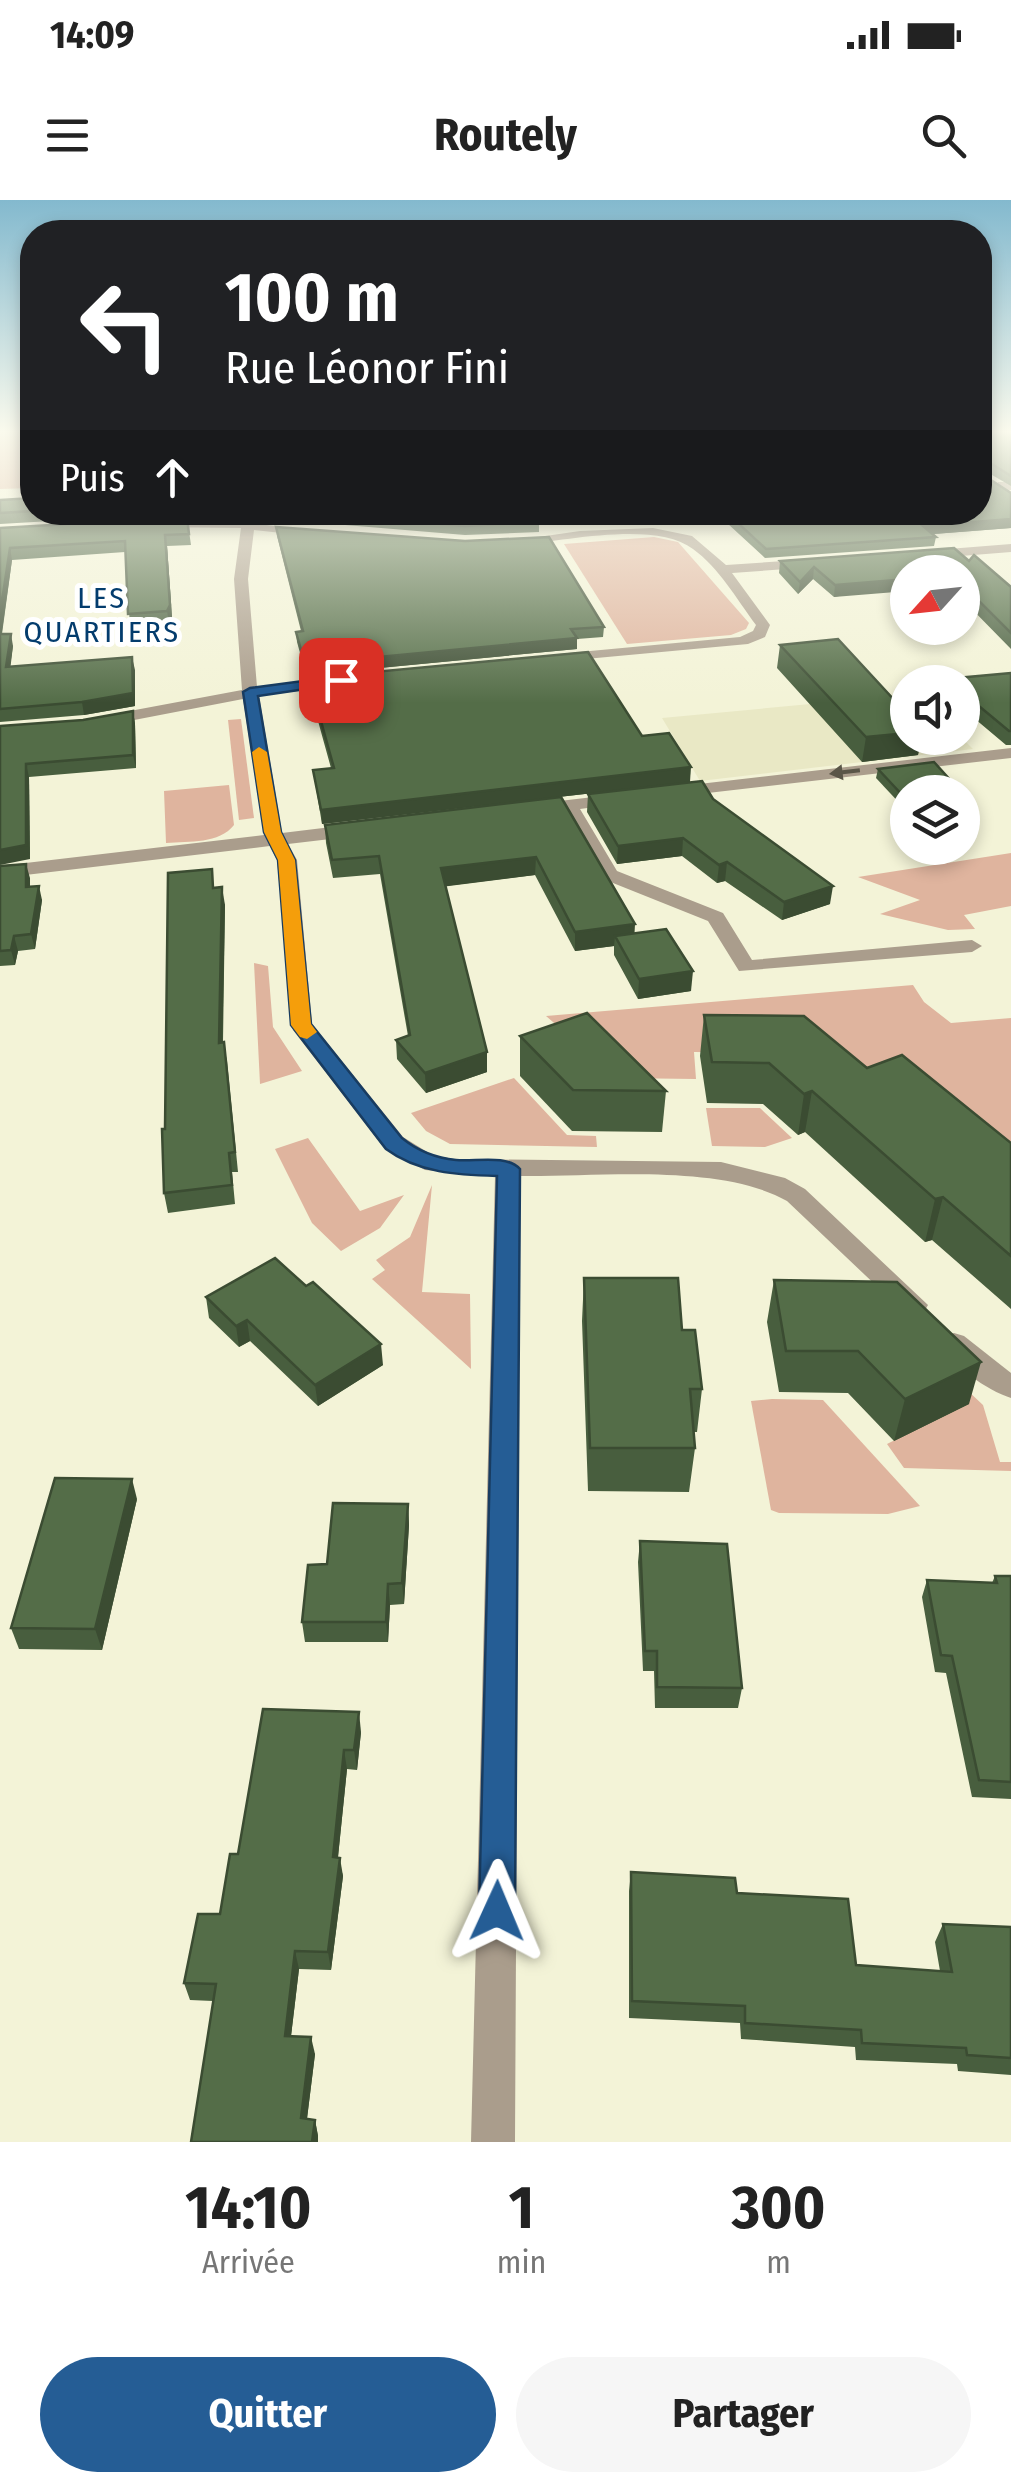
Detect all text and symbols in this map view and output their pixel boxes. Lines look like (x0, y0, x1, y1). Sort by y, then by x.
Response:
text: 14:09 (50, 12, 134, 58)
icon: menu (40, 108, 95, 163)
text: Routely (434, 108, 577, 162)
icon: search (916, 108, 971, 163)
text: 100 m (225, 256, 399, 340)
icon: left (60, 260, 190, 390)
text: Rue Léonor Fini (225, 341, 509, 395)
icon: ahead (145, 450, 200, 505)
text: Puis (60, 455, 125, 501)
north arrow (890, 555, 980, 645)
map controls (890, 555, 980, 865)
district label: LES QUARTIERS (23, 580, 181, 650)
pin (299, 638, 384, 723)
icon: arrive (314, 653, 369, 708)
button: sound (890, 665, 980, 755)
one-way arrow (828, 764, 860, 780)
button: layers (890, 775, 980, 865)
position arrow (445, 1859, 549, 1963)
text: 14:10 (185, 2172, 311, 2244)
text: 1 (509, 2172, 534, 2244)
text: 300 (732, 2172, 826, 2244)
text: Arrivée (202, 2243, 295, 2281)
text: min (497, 2243, 546, 2281)
text: m (766, 2243, 791, 2281)
button: Quitter (40, 2357, 496, 2472)
button: Partager (516, 2357, 971, 2472)

